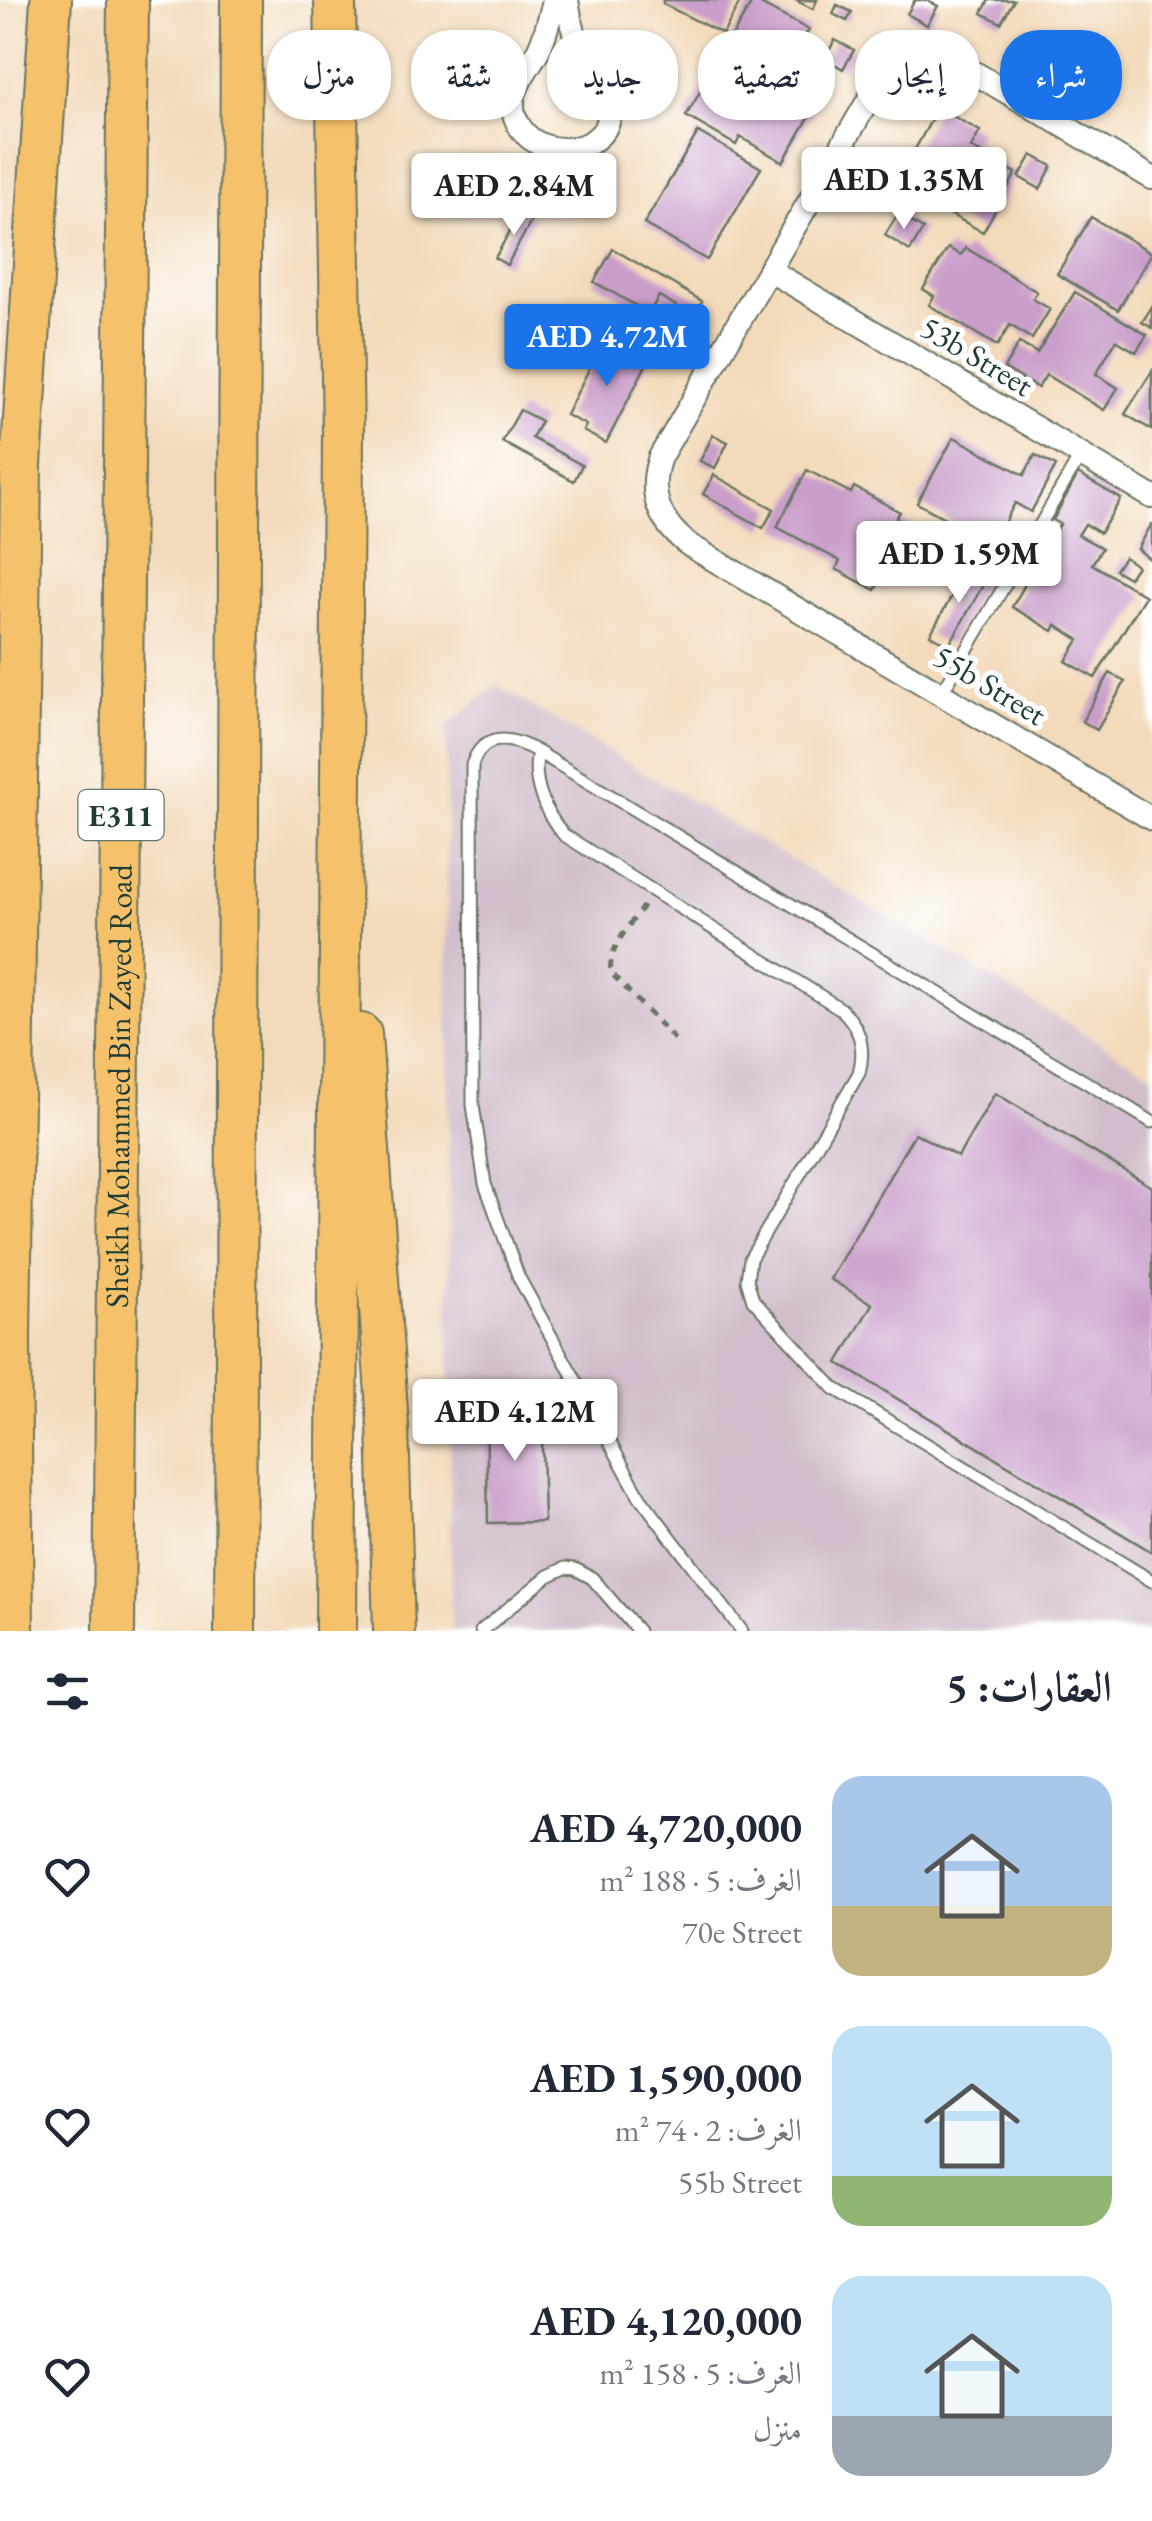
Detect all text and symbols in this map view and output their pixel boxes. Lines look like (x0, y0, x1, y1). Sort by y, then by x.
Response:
chip: منزل (267, 30, 391, 120)
chip: شقة (411, 30, 527, 120)
chip: جديد (547, 30, 678, 120)
chip: تصفية (698, 30, 835, 120)
chip: إيجار (855, 30, 980, 120)
chip: شراء (1000, 30, 1122, 120)
pin: AED 1.35M (790, 147, 1018, 232)
pin: AED 2.84M (400, 153, 628, 238)
text: AED 1.35M (823, 158, 985, 200)
text: AED 2.84M (433, 164, 595, 206)
pin: AED 4.72M (493, 304, 721, 389)
street label: 53b Street (913, 306, 1041, 406)
text: AED 4.72M (526, 315, 688, 357)
pin: AED 1.59M (845, 521, 1073, 606)
text: AED 1.59M (878, 532, 1040, 574)
street label: 55b Street (926, 635, 1054, 735)
road number: E311 (78, 790, 164, 840)
street label: Sheikh Mohammed Bin Zayed Road (96, 863, 142, 1308)
pin: AED 4.12M (401, 1379, 629, 1464)
text: AED 4.12M (434, 1390, 596, 1432)
text: العقارات: 5 (946, 1659, 1112, 1714)
icon: filters (40, 1664, 95, 1719)
text: AED 4,720,000 (530, 1800, 802, 1855)
icon: home (912, 1816, 1032, 1936)
icon: heart (40, 1849, 95, 1904)
text: الغرف: 5 · 188 m² (599, 1859, 802, 1901)
text: 70e Street (682, 1911, 802, 1953)
text: AED 1,590,000 (530, 2050, 802, 2105)
icon: home (912, 2066, 1032, 2186)
icon: heart (40, 2099, 95, 2154)
text: الغرف: 2 · 74 m² (615, 2109, 802, 2151)
text: 55b Street (678, 2161, 802, 2203)
text: AED 4,120,000 (530, 2293, 802, 2348)
icon: home (912, 2316, 1032, 2436)
icon: heart (40, 2349, 95, 2404)
text: الغرف: 5 · 158 m² (599, 2352, 802, 2394)
text: منزل (753, 2408, 802, 2450)

